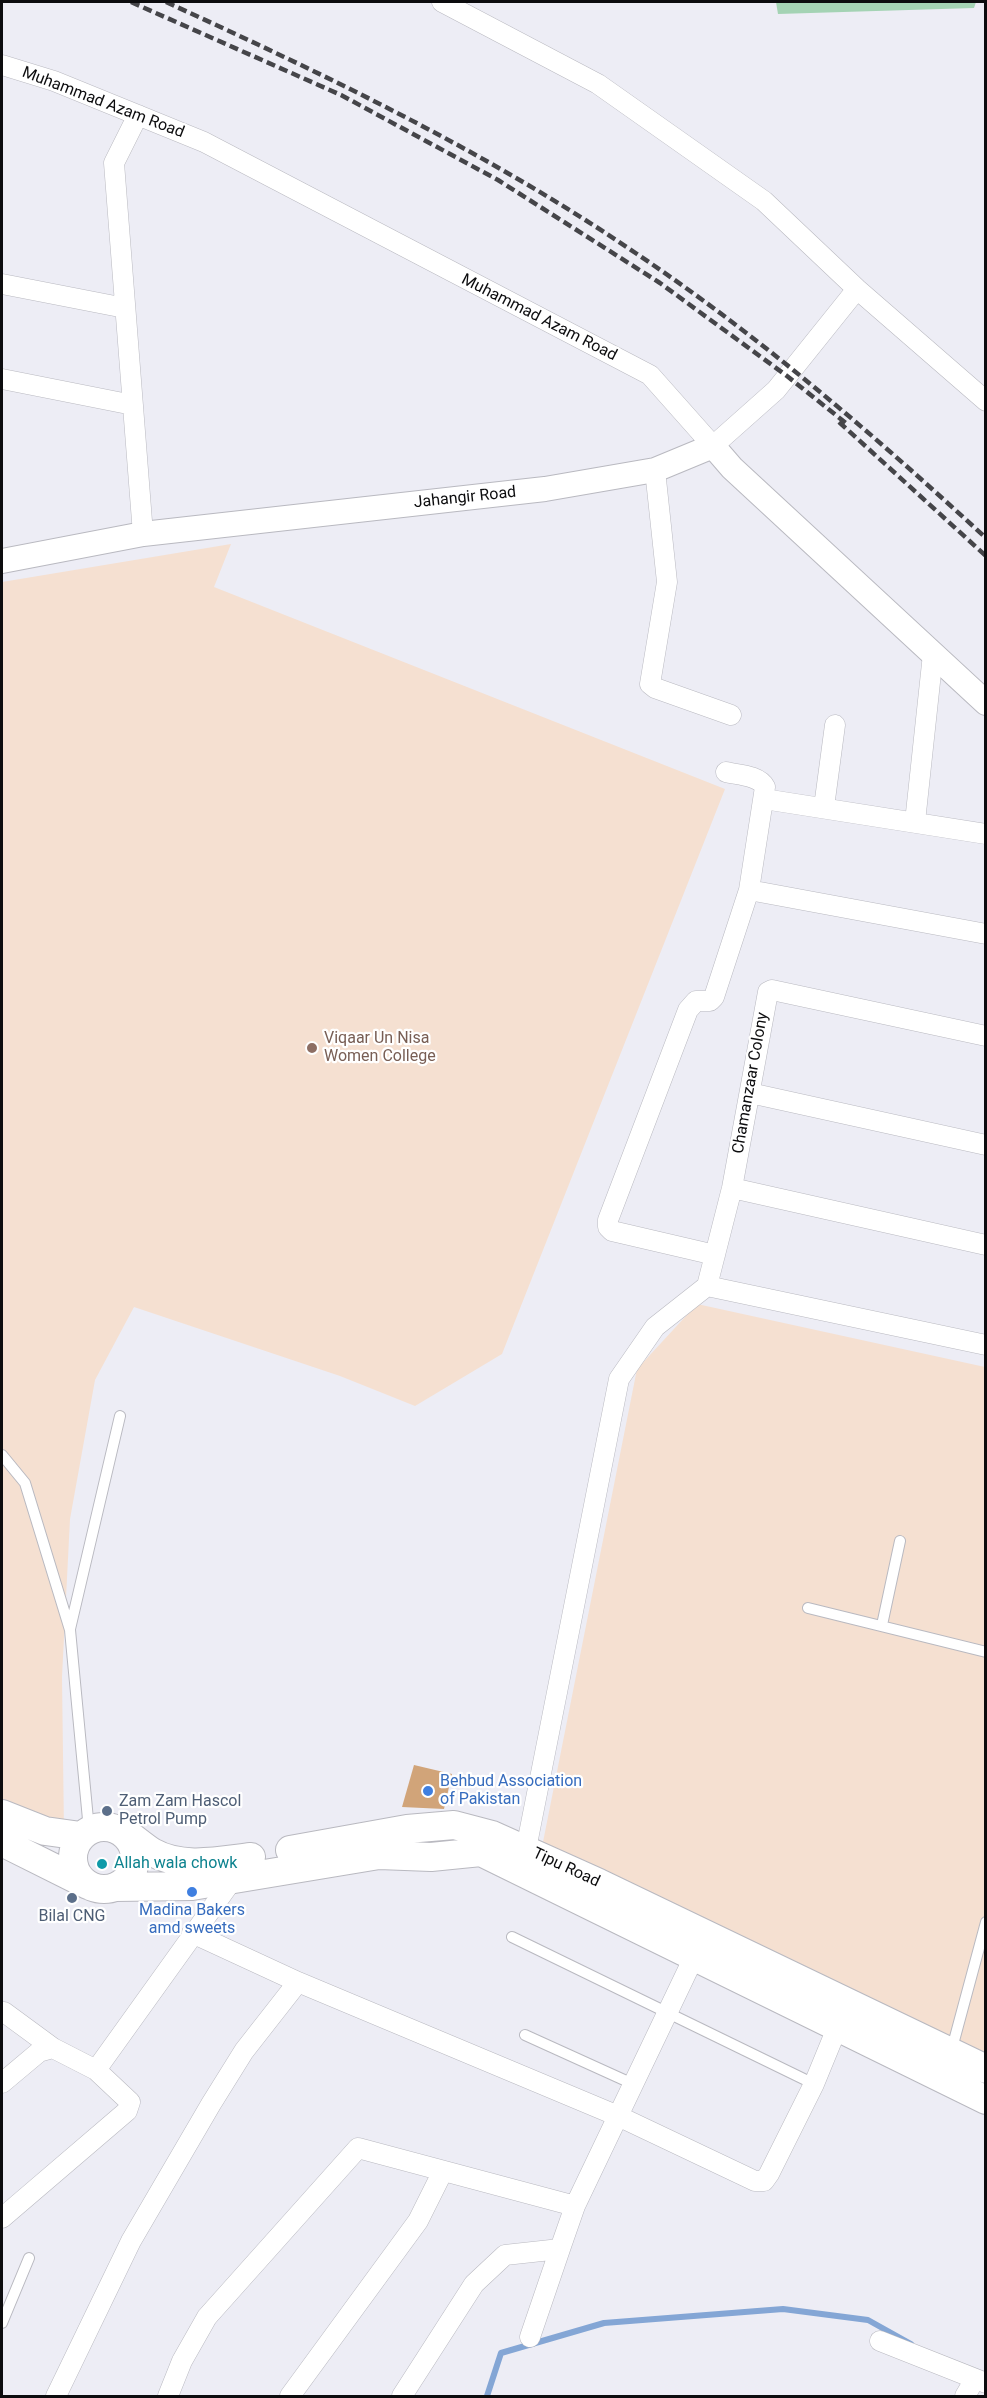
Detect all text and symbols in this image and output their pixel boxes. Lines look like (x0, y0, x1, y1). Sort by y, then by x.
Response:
street label: Muhammad Azam Road (19, 63, 187, 143)
street label: Muhammad Azam Road (458, 270, 620, 366)
street label: Jahangir Road (413, 483, 517, 513)
street label: Chamanzaar Colony (729, 1011, 773, 1155)
place label: Viqaar Un Nisa Women College (324, 1029, 436, 1067)
marker: Viqaar Un Nisa Women College (305, 1041, 319, 1055)
place label: Behbud Association of Pakistan (440, 1772, 582, 1810)
marker: Behbud Association of Pakistan (421, 1784, 435, 1798)
place label: Zam Zam Hascol Petrol Pump (119, 1792, 241, 1830)
marker: Zam Zam Hascol Petrol Pump (100, 1804, 114, 1818)
street label: Tipu Road (529, 1844, 603, 1892)
place label: Allah wala chowk (114, 1854, 237, 1874)
marker: Allah wala chowk (95, 1857, 109, 1871)
marker: Madina Bakers amd sweets (185, 1885, 199, 1899)
marker: Bilal CNG (65, 1891, 79, 1905)
place label: Madina Bakers amd sweets (139, 1901, 245, 1939)
place label: Bilal CNG (38, 1907, 106, 1927)

